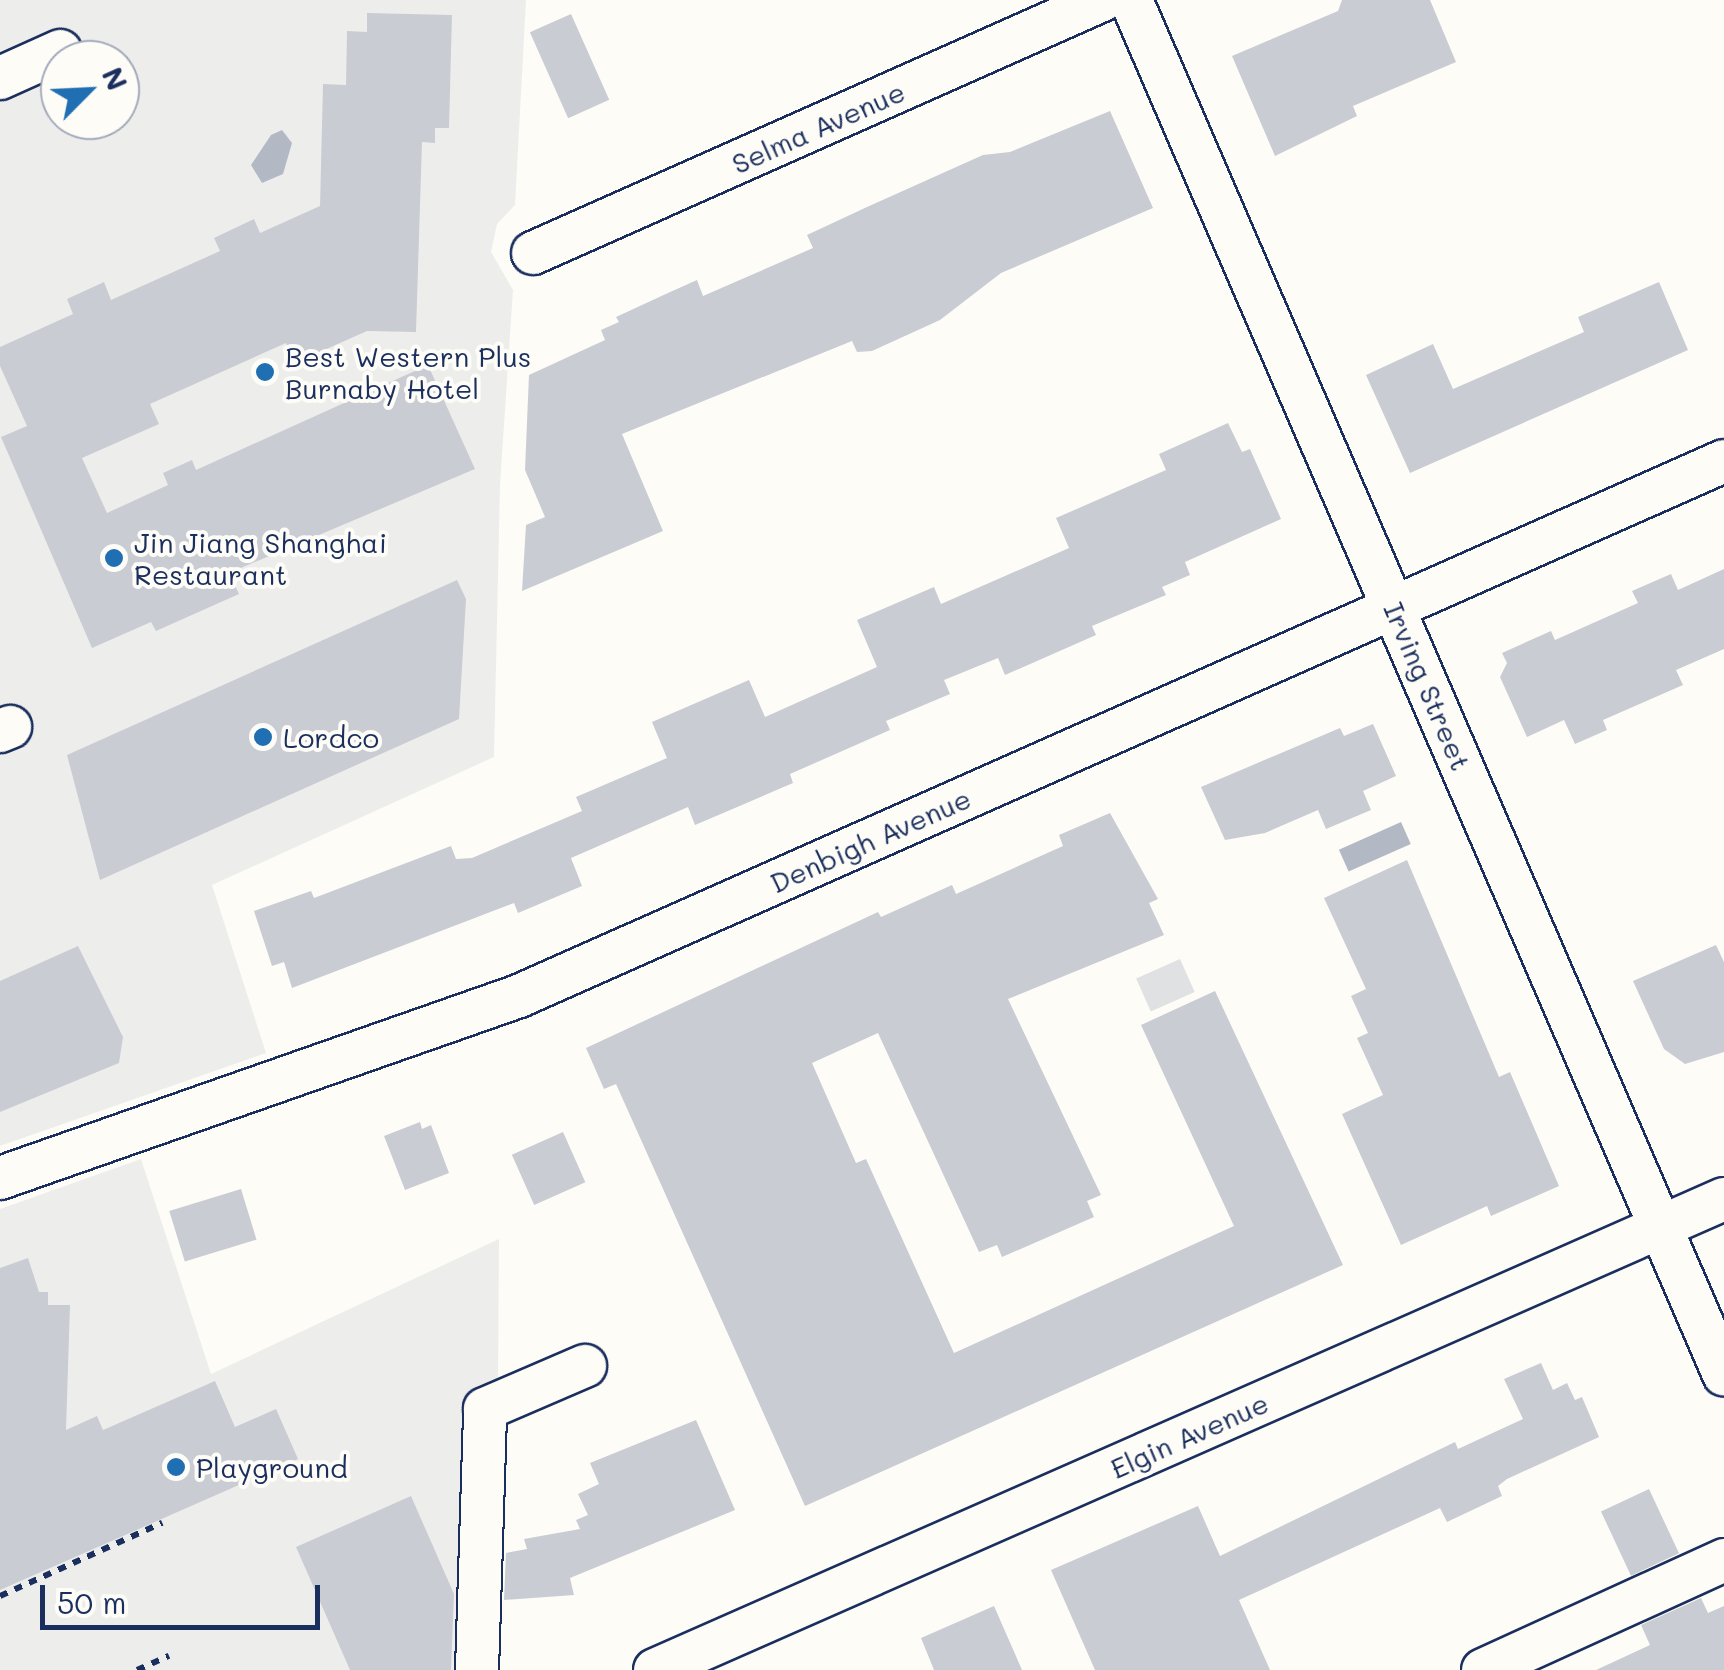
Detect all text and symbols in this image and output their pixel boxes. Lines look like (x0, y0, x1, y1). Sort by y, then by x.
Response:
north arrow (40, 40, 140, 140)
text: N (95, 62, 136, 96)
street label: Selma Avenue (726, 74, 910, 180)
place label: Best Western Plus Burnaby Hotel (285, 339, 531, 405)
marker: Best Western Plus Burnaby Hotel (254, 361, 276, 383)
place label: Jin Jiang Shanghai Restaurant (134, 525, 387, 591)
marker: Jin Jiang Shanghai Restaurant (103, 547, 125, 569)
street label: Irving Street (1377, 597, 1479, 775)
place label: Lordco (283, 720, 379, 754)
marker: Lordco (252, 726, 274, 748)
street label: Denbigh Avenue (764, 781, 976, 899)
street label: Elgin Avenue (1105, 1385, 1273, 1485)
place label: Playground (196, 1450, 348, 1484)
marker: Playground (165, 1456, 187, 1478)
scale bar (45, 1565, 325, 1627)
text: 50 m (57, 1582, 127, 1622)

